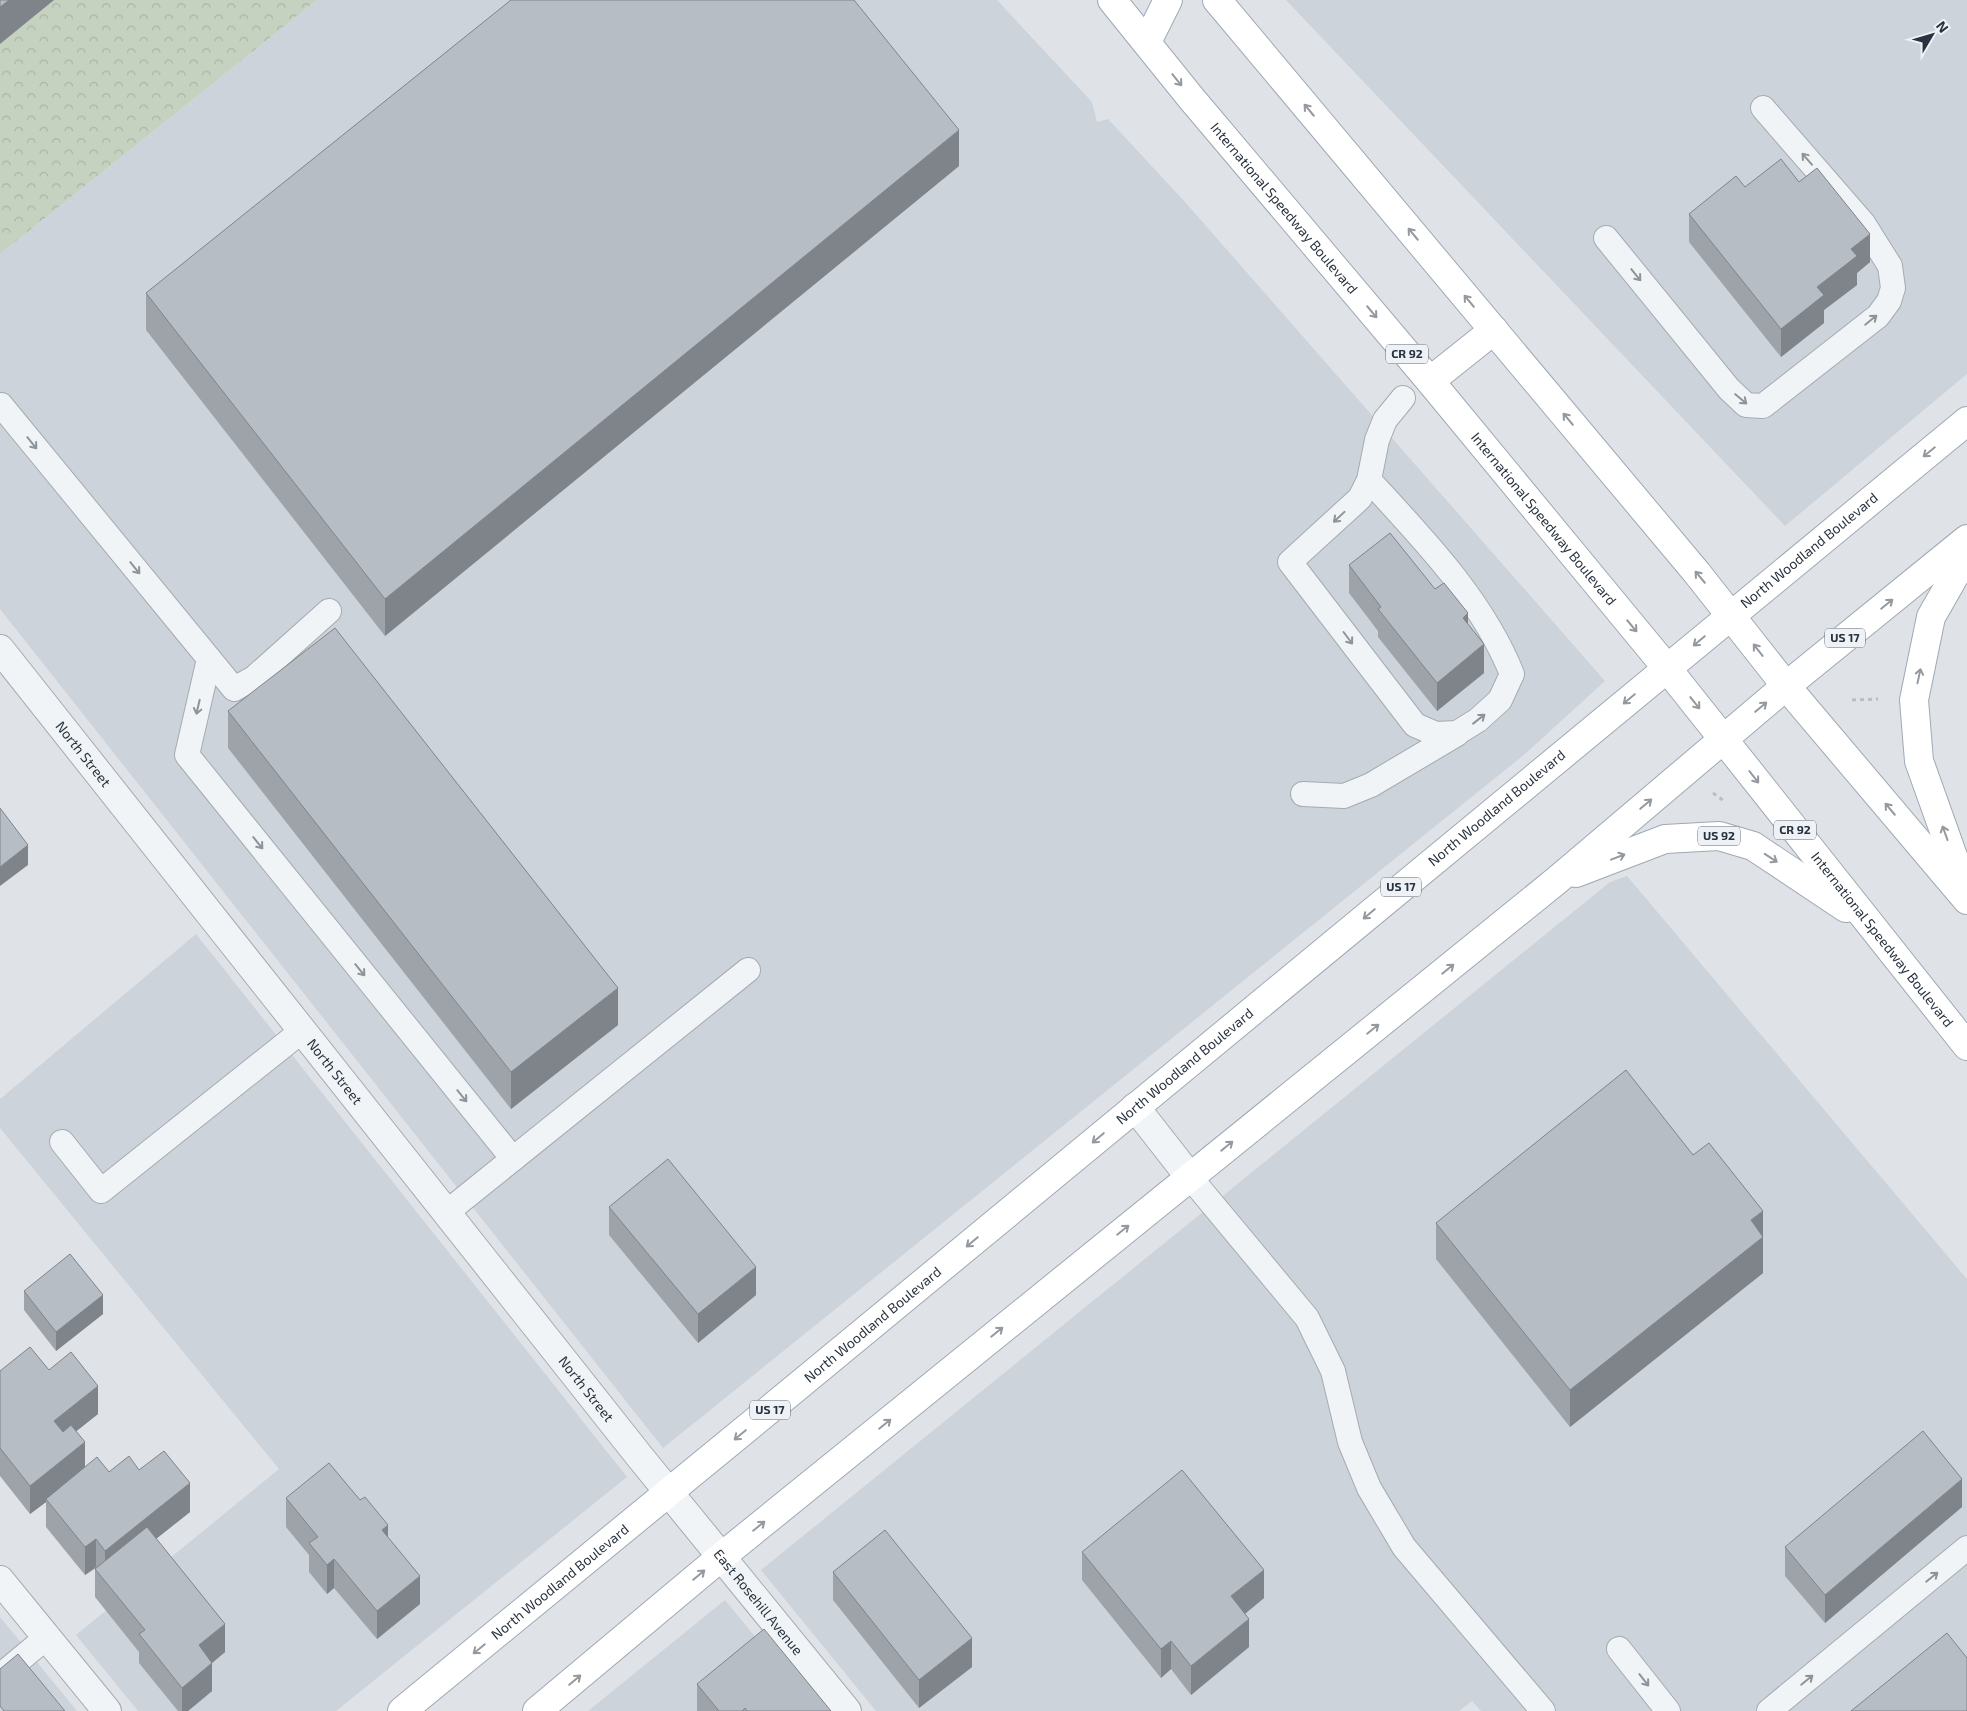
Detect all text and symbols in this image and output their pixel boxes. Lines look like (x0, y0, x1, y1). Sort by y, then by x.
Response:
north arrow (1907, 10, 1957, 60)
text: N (1933, 17, 1952, 36)
one-way arrow (1172, 73, 1183, 86)
one-way arrow (1303, 103, 1314, 116)
street label: International Speedway Boulevard (1207, 119, 1362, 297)
one-way arrow (1802, 152, 1813, 165)
one-way arrow (1408, 228, 1419, 241)
one-way arrow (1631, 269, 1642, 282)
one-way arrow (1464, 295, 1475, 308)
one-way arrow (1366, 305, 1377, 318)
one-way arrow (1865, 315, 1878, 326)
road number: CR 92 (1386, 344, 1428, 364)
one-way arrow (1734, 394, 1747, 405)
one-way arrow (1562, 413, 1574, 426)
street label: International Speedway Boulevard (1468, 429, 1620, 608)
one-way arrow (26, 436, 38, 449)
one-way arrow (1923, 447, 1936, 458)
street label: North Woodland Boulevard (1737, 489, 1881, 611)
one-way arrow (1333, 511, 1346, 523)
one-way arrow (129, 562, 140, 575)
one-way arrow (1694, 570, 1705, 583)
one-way arrow (1880, 599, 1893, 610)
one-way arrow (1626, 619, 1637, 632)
road number: US 17 (1825, 628, 1865, 648)
one-way arrow (1343, 631, 1353, 645)
one-way arrow (1692, 635, 1705, 646)
one-way arrow (1753, 644, 1764, 657)
one-way arrow (1915, 668, 1924, 684)
one-way arrow (1623, 693, 1636, 704)
one-way arrow (1690, 696, 1701, 709)
one-way arrow (193, 698, 202, 714)
one-way arrow (1754, 702, 1767, 713)
one-way arrow (1472, 713, 1485, 724)
street label: North Street (52, 717, 115, 790)
street label: North Woodland Boulevard (1424, 746, 1568, 869)
one-way arrow (1748, 770, 1759, 783)
one-way arrow (1640, 798, 1653, 810)
one-way arrow (1885, 803, 1896, 816)
road number: CR 92 (1774, 820, 1816, 840)
road number: US 92 (1698, 826, 1740, 846)
one-way arrow (1940, 826, 1949, 841)
one-way arrow (253, 836, 264, 849)
street label: International Speedway Boulevard (1808, 848, 1958, 1030)
one-way arrow (1609, 852, 1625, 861)
one-way arrow (1764, 854, 1778, 864)
road number: US 17 (1381, 878, 1421, 896)
one-way arrow (1363, 908, 1376, 919)
one-way arrow (355, 963, 366, 976)
one-way arrow (1441, 963, 1454, 974)
street label: North Woodland Boulevard (1112, 1004, 1256, 1128)
one-way arrow (1366, 1024, 1379, 1035)
street label: North Street (304, 1035, 366, 1107)
one-way arrow (456, 1090, 467, 1103)
one-way arrow (1091, 1133, 1104, 1144)
one-way arrow (1220, 1140, 1233, 1151)
one-way arrow (1117, 1224, 1130, 1235)
one-way arrow (966, 1236, 979, 1247)
street label: North Woodland Boulevard (800, 1262, 944, 1386)
one-way arrow (991, 1327, 1004, 1338)
street label: North Street (555, 1352, 618, 1425)
road number: US 17 (750, 1400, 790, 1420)
one-way arrow (878, 1418, 891, 1429)
one-way arrow (733, 1429, 746, 1440)
street label: North Woodland Boulevard (487, 1520, 632, 1643)
one-way arrow (752, 1521, 765, 1532)
street label: East Rosehill Avenue (710, 1545, 807, 1658)
one-way arrow (693, 1570, 706, 1581)
one-way arrow (1925, 1571, 1938, 1582)
one-way arrow (472, 1643, 485, 1654)
one-way arrow (1638, 1673, 1649, 1686)
one-way arrow (568, 1674, 581, 1685)
one-way arrow (1800, 1674, 1813, 1686)

